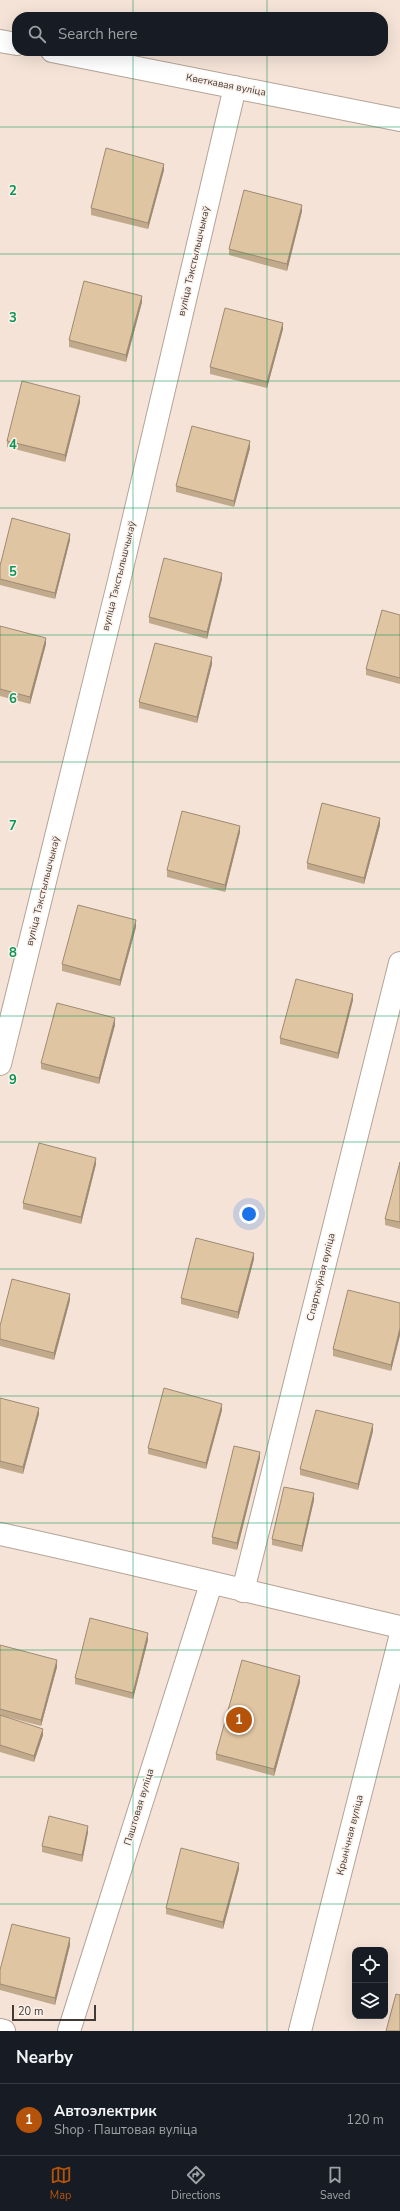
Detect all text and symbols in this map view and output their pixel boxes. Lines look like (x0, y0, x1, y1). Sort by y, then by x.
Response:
search box (12, 12, 388, 56)
icon: search (26, 23, 48, 45)
text: Search here (58, 24, 138, 44)
street label: Кветкавая вуліца (185, 70, 267, 100)
text: 2 (9, 182, 17, 200)
street label: вуліца Тэкстыльшчыкаў (175, 204, 214, 317)
text: 3 (9, 309, 17, 327)
text: 4 (9, 436, 17, 454)
street label: вуліца Тэкстыльшчыкаў (99, 519, 140, 632)
text: 5 (9, 563, 17, 581)
text: 6 (9, 690, 17, 708)
text: 7 (9, 817, 17, 835)
street label: вуліца Тэкстыльшчыкаў (23, 834, 64, 947)
text: 8 (9, 944, 17, 962)
text: 9 (9, 1071, 17, 1089)
your location (239, 1204, 259, 1224)
street label: Спартыўная вуліца (303, 1232, 339, 1322)
pin: 1 (226, 1705, 252, 1735)
street label: Паштовая вуліца (121, 1767, 157, 1847)
street label: Крынічная вуліца (333, 1793, 367, 1877)
map controls (352, 1947, 388, 2019)
button: locate (352, 1947, 388, 1983)
button: layers (352, 1983, 388, 2019)
scale bar (12, 2003, 96, 2022)
text: 20 m (18, 2004, 43, 2019)
text: Nearby (16, 2046, 73, 2069)
text: Автоэлектрик (54, 2101, 157, 2121)
text: 1 (25, 2111, 33, 2129)
text: 120 m (346, 2111, 384, 2129)
text: Shop · Паштовая вуліца (54, 2121, 198, 2139)
tab: Map (50, 2164, 72, 2203)
tab: Directions (171, 2164, 221, 2203)
tab: Saved (320, 2164, 350, 2203)

